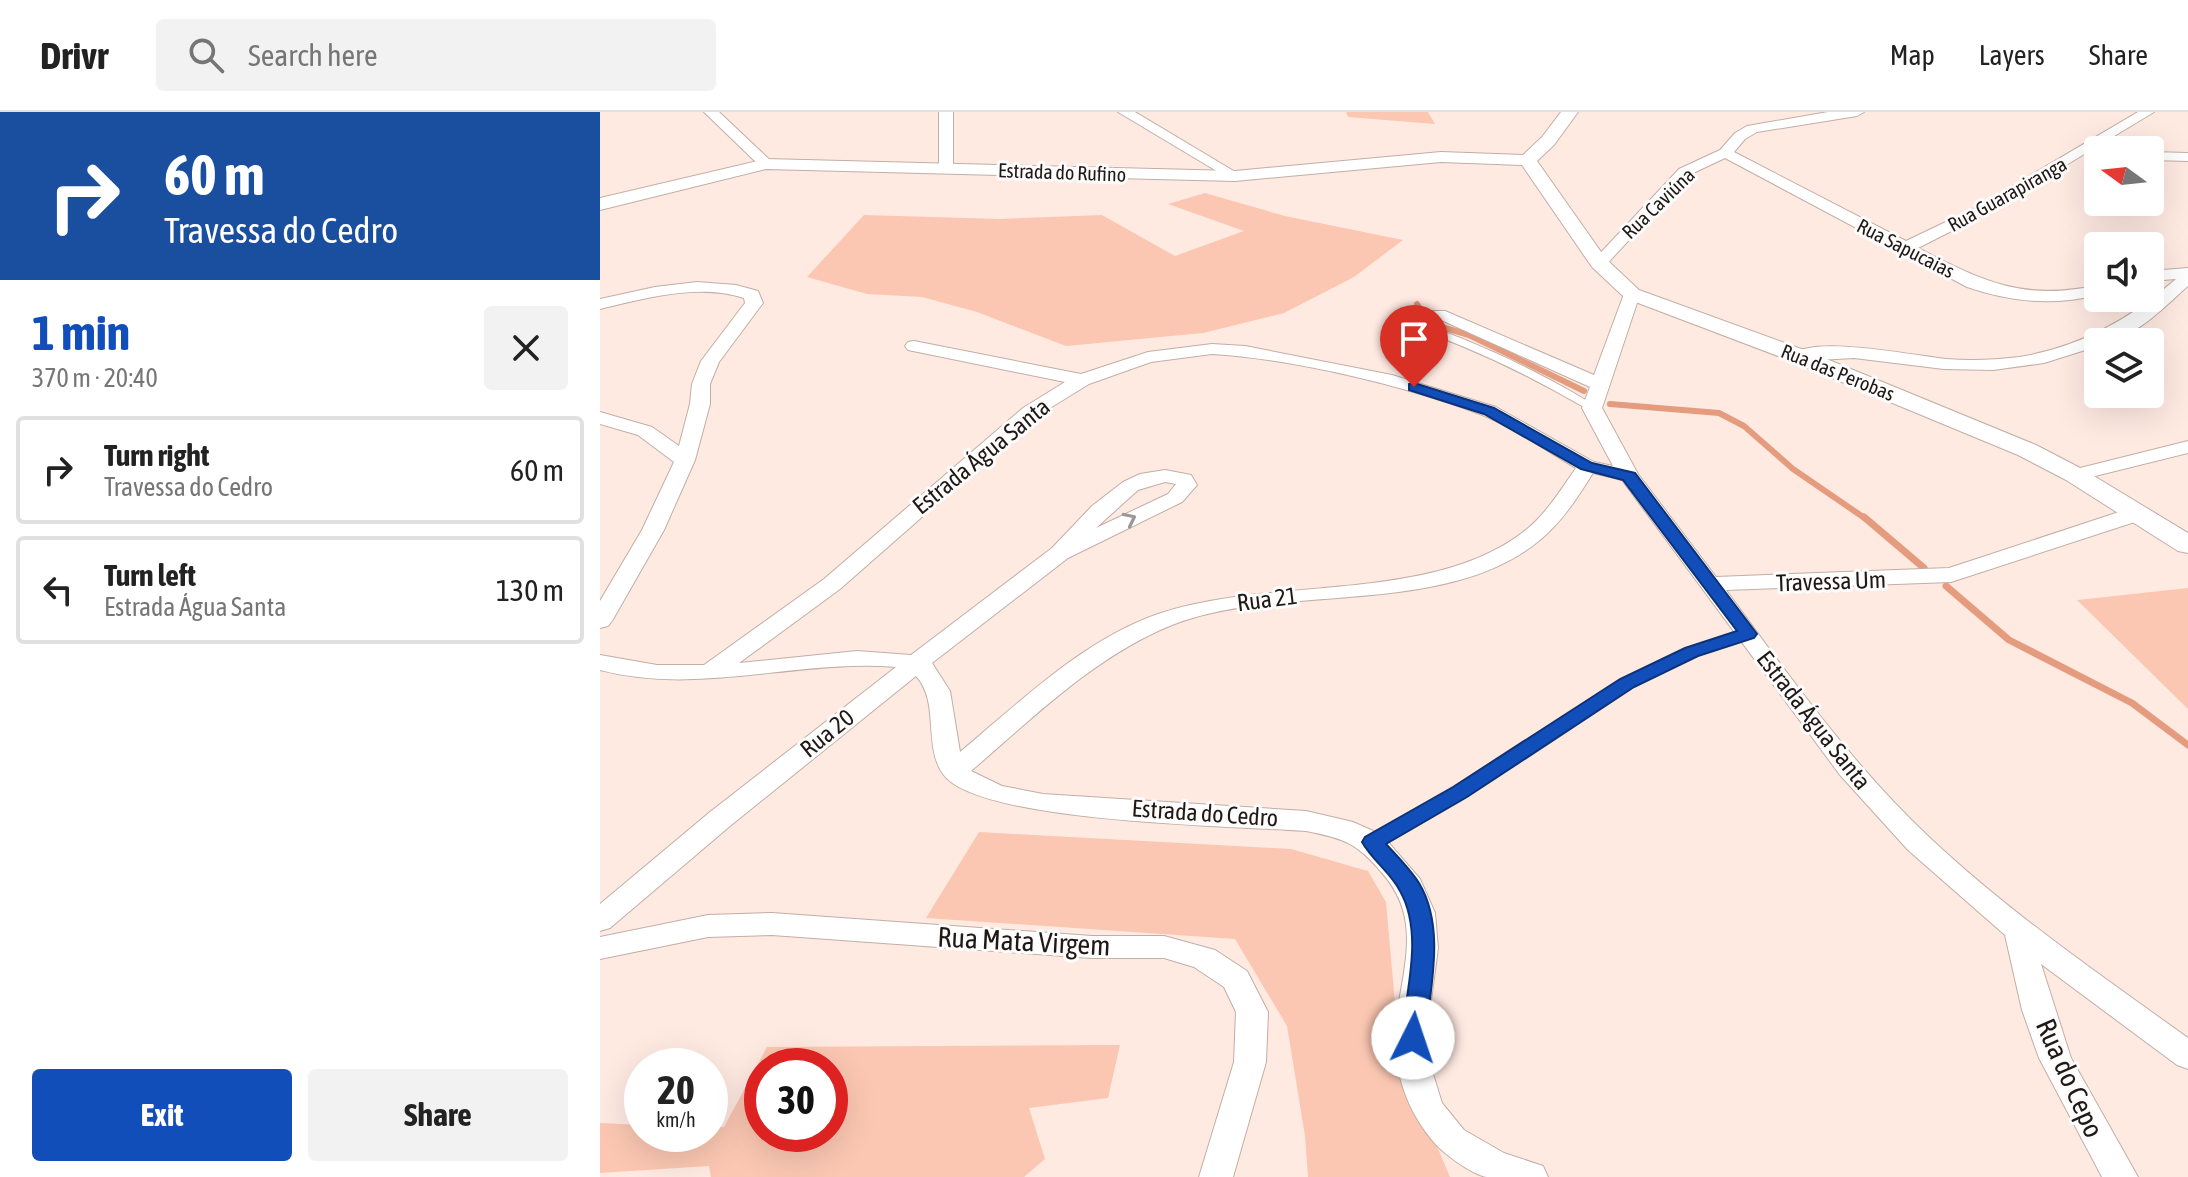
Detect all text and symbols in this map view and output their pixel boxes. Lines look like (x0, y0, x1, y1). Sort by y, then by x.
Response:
search box (156, 19, 716, 91)
icon: search (184, 33, 228, 77)
text: Drivr (40, 34, 108, 77)
text: Search here (248, 38, 378, 72)
text: Map (1890, 39, 1935, 71)
text: Layers (1979, 39, 2045, 71)
text: Share (2089, 39, 2148, 71)
north arrow (2084, 136, 2164, 216)
map controls (2084, 136, 2164, 408)
text: 60 m (164, 143, 265, 207)
icon: right (32, 144, 136, 248)
street label: Rua Guarapiranga (1944, 152, 2070, 236)
street label: Estrada do Rufino (998, 158, 1126, 186)
street label: Rua Caviúna (1617, 163, 1699, 243)
text: Travessa do Cedro (164, 209, 398, 251)
street label: Rua Sapucaias (1853, 214, 1959, 282)
button: sound (2084, 232, 2164, 312)
text: 1 min (32, 305, 130, 360)
pin (1380, 305, 1448, 387)
button: close (484, 306, 568, 390)
icon: arrive (1392, 317, 1436, 361)
button: layers (2084, 328, 2164, 408)
street label: Rua das Perobas (1778, 339, 1898, 405)
text: 370 m · 20:40 (32, 363, 158, 393)
street label: Estrada Água Santa (907, 393, 1055, 519)
text: Turn right (104, 438, 210, 472)
icon: right (36, 448, 80, 492)
text: 60 m (510, 453, 564, 487)
text: Travessa do Cedro (104, 472, 273, 502)
one-way arrow (1121, 513, 1136, 529)
text: Turn left (104, 558, 196, 592)
street label: Travessa Um (1775, 566, 1887, 596)
icon: left (36, 568, 80, 612)
text: 130 m (496, 573, 564, 607)
street label: Rua 21 (1235, 582, 1299, 616)
text: Estrada Água Santa (104, 592, 286, 622)
street label: Estrada Água Santa (1752, 645, 1876, 795)
street label: Rua 20 (795, 703, 859, 763)
street label: Estrada do Cedro (1131, 794, 1279, 832)
street label: Rua Mata Virgem (937, 920, 1111, 962)
position arrow (1371, 996, 1455, 1080)
street label: Rua do Cepo (2030, 1014, 2110, 1142)
speed limit sign: 30 (744, 1048, 848, 1152)
text: 20 (657, 1067, 695, 1112)
button: Exit (32, 1069, 292, 1161)
button: Share (308, 1069, 568, 1161)
text: km/h (656, 1108, 696, 1131)

